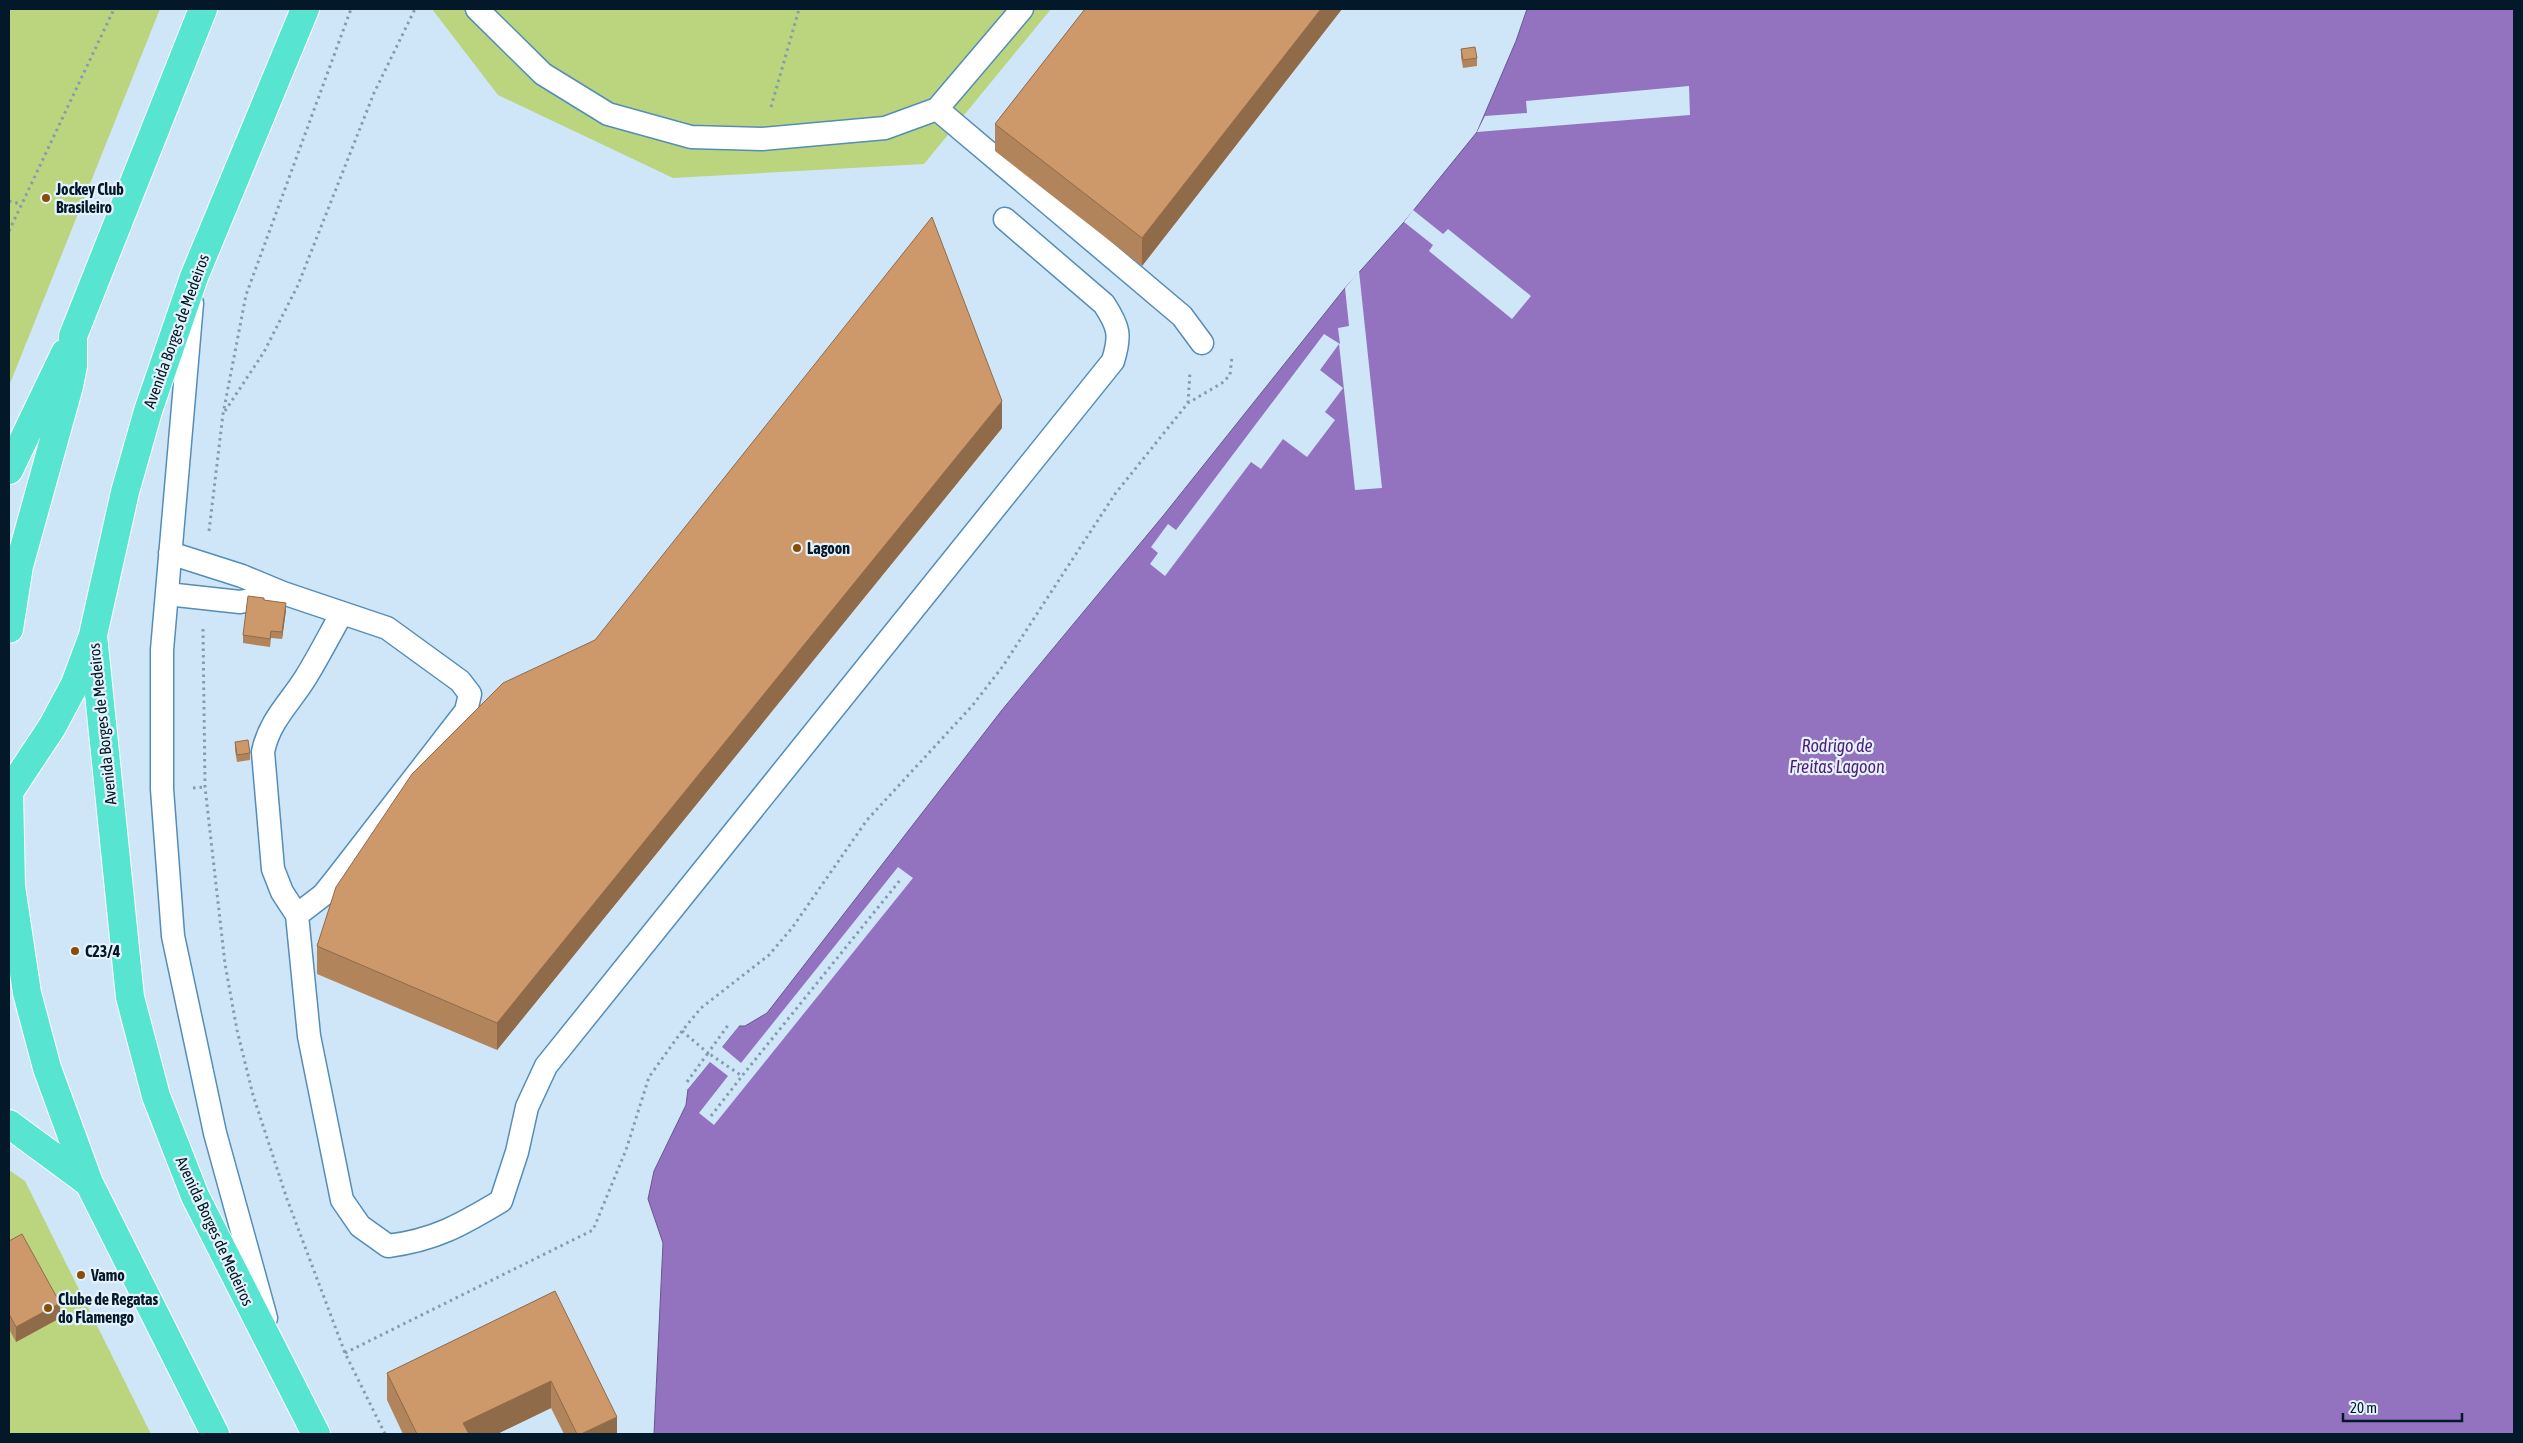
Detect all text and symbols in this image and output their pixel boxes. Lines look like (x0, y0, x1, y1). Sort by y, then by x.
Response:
place label: Jockey Club Brasileiro (55, 180, 124, 216)
marker: Jockey Club Brasileiro (40, 192, 52, 204)
street label: Avenida Borges de Medeiros (140, 251, 213, 411)
place label: Lagoon (807, 539, 850, 557)
marker: Lagoon (791, 542, 803, 554)
street label: Avenida Borges de Medeiros (85, 642, 120, 806)
water label: Rodrigo de Freitas Lagoon (1789, 735, 1885, 777)
place label: C23/4 (85, 942, 121, 960)
marker: C23/4 (69, 945, 81, 957)
street label: Avenida Borges de Medeiros (172, 1154, 258, 1309)
place label: Vamo (90, 1266, 125, 1284)
marker: Vamo (75, 1269, 87, 1281)
place label: Clube de Regatas do Flamengo (58, 1290, 159, 1326)
marker: Clube de Regatas do Flamengo (42, 1302, 54, 1314)
scale bar (2343, 1390, 2462, 1422)
text: 20 m (2350, 1399, 2377, 1416)

